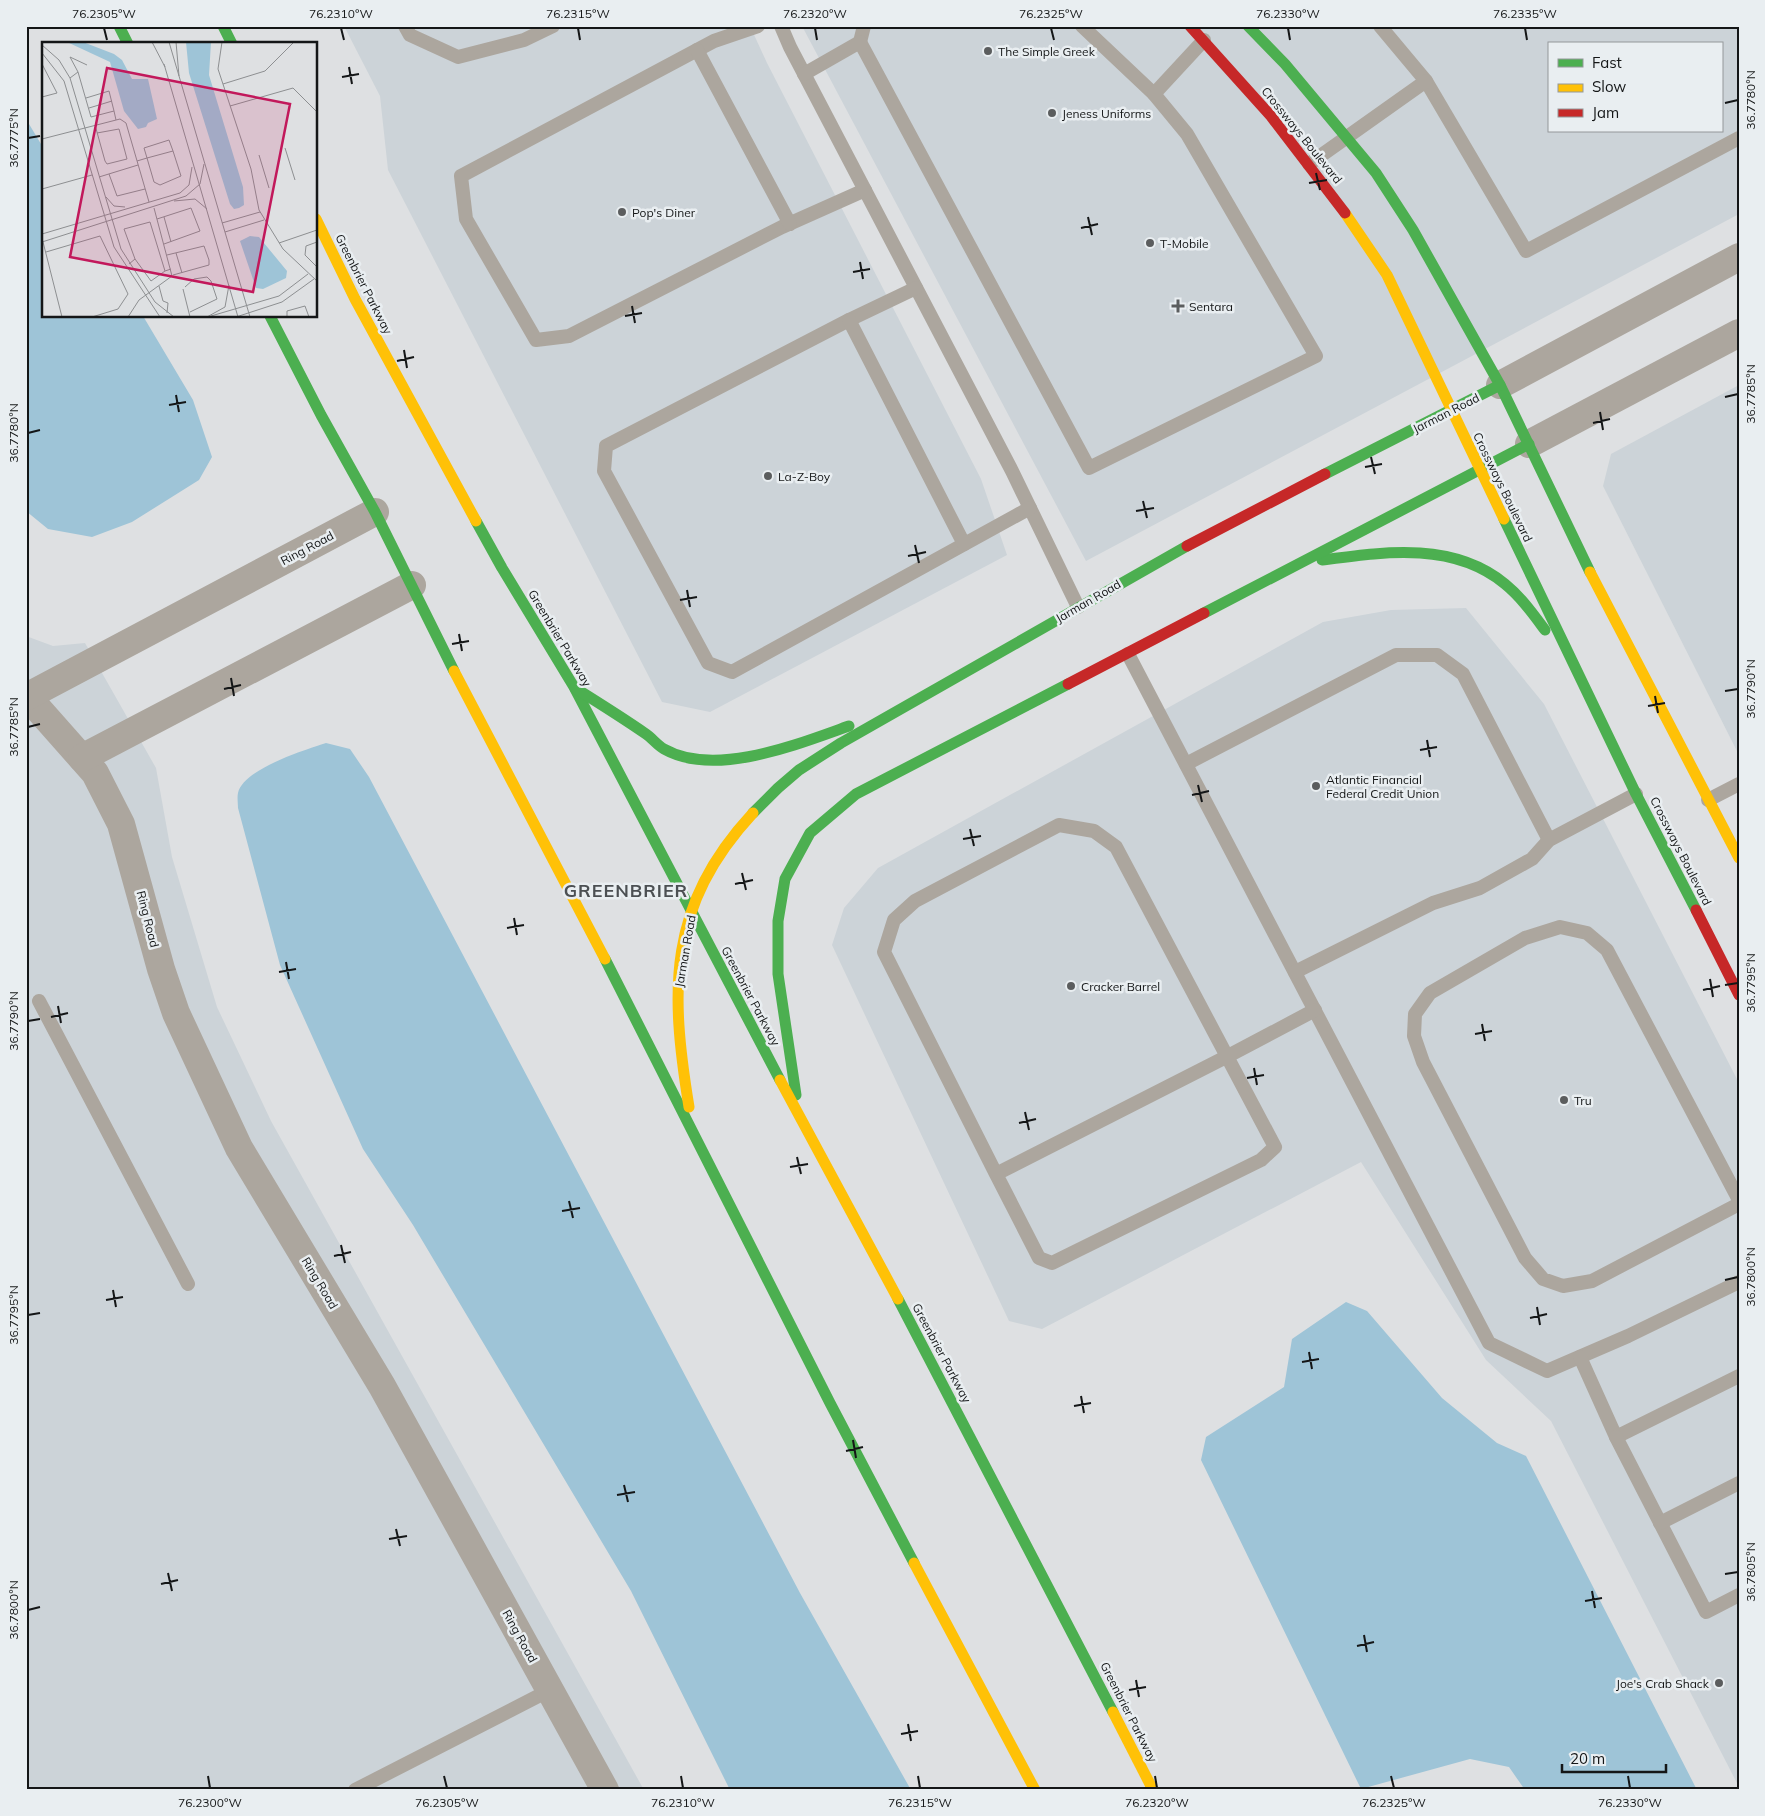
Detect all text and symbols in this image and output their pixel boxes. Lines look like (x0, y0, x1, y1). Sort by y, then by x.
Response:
text: 76.2305°W (72, 6, 136, 21)
text: 76.2310°W (309, 6, 373, 21)
text: 76.2315°W (546, 6, 610, 21)
text: 76.2320°W (783, 6, 847, 21)
text: 76.2325°W (1019, 6, 1083, 21)
text: 76.2330°W (1256, 6, 1320, 21)
text: 76.2335°W (1493, 6, 1557, 21)
inset map (42, 42, 318, 318)
legend (1548, 42, 1722, 132)
place label: The Simple Greek (998, 44, 1096, 59)
marker: The Simple Greek (982, 45, 994, 57)
text: Fast (1592, 53, 1622, 72)
text: 36.7780°N (1743, 70, 1758, 130)
text: Slow (1592, 77, 1626, 96)
street label: Crossways Boulevard (1258, 84, 1346, 186)
text: Jam (1592, 103, 1619, 122)
place label: Jeness Uniforms (1062, 106, 1151, 121)
marker: Jeness Uniforms (1046, 107, 1058, 119)
text: 36.7775°N (6, 108, 21, 168)
place label: Pop's Diner (632, 205, 696, 220)
marker: Pop's Diner (616, 206, 628, 218)
street label: Greenbrier Parkway (332, 231, 396, 337)
place label: T-Mobile (1160, 236, 1208, 251)
marker: T-Mobile (1144, 237, 1156, 249)
marker: Sentara (1171, 299, 1185, 313)
place label: Sentara (1189, 299, 1233, 314)
text: 36.7785°N (1743, 364, 1758, 424)
street label: Jarman Road (1410, 390, 1482, 436)
text: 36.7780°N (6, 403, 21, 463)
street label: Crossways Boulevard (1470, 430, 1536, 544)
place label: La-Z-Boy (778, 469, 831, 484)
marker: La-Z-Boy (762, 470, 774, 482)
street label: Ring Road (278, 528, 336, 568)
street label: Jarman Road (1053, 576, 1123, 626)
street label: Greenbrier Parkway (525, 587, 595, 690)
text: 36.7790°N (1743, 659, 1758, 719)
text: 36.7785°N (6, 697, 21, 757)
place label: Atlantic Financial Federal Credit Union (1326, 772, 1439, 801)
marker: Atlantic Financial Federal Credit Union (1310, 780, 1322, 792)
street label: Crossways Boulevard (1647, 794, 1715, 908)
district label: GREENBRIER (564, 879, 688, 902)
street label: Ring Road (134, 889, 162, 949)
street label: Jarman Road (671, 914, 699, 988)
street label: Greenbrier Parkway (718, 944, 784, 1049)
text: 36.7795°N (1743, 953, 1758, 1013)
place label: Cracker Barrel (1081, 979, 1160, 994)
marker: Cracker Barrel (1065, 980, 1077, 992)
text: 36.7790°N (6, 991, 21, 1051)
place label: Tru (1574, 1093, 1592, 1108)
marker: Tru (1558, 1094, 1570, 1106)
text: 36.7800°N (1743, 1247, 1758, 1307)
street label: Ring Road (299, 1254, 341, 1312)
text: 36.7795°N (6, 1285, 21, 1345)
street label: Greenbrier Parkway (909, 1301, 975, 1406)
text: 36.7805°N (1743, 1542, 1758, 1602)
text: 36.7800°N (6, 1580, 21, 1640)
street label: Ring Road (499, 1607, 541, 1665)
street label: Greenbrier Parkway (1097, 1659, 1161, 1765)
place label: Joe's Crab Shack (1616, 1676, 1710, 1691)
marker: Joe's Crab Shack (1713, 1677, 1725, 1689)
scale bar (1562, 1741, 1666, 1773)
text: 20 m (1570, 1749, 1605, 1768)
text: 76.2300°W (178, 1795, 242, 1810)
text: 76.2305°W (415, 1795, 479, 1810)
text: 76.2310°W (651, 1795, 715, 1810)
text: 76.2315°W (888, 1795, 952, 1810)
text: 76.2320°W (1125, 1795, 1189, 1810)
text: 76.2325°W (1362, 1795, 1426, 1810)
text: 76.2330°W (1598, 1795, 1662, 1810)

